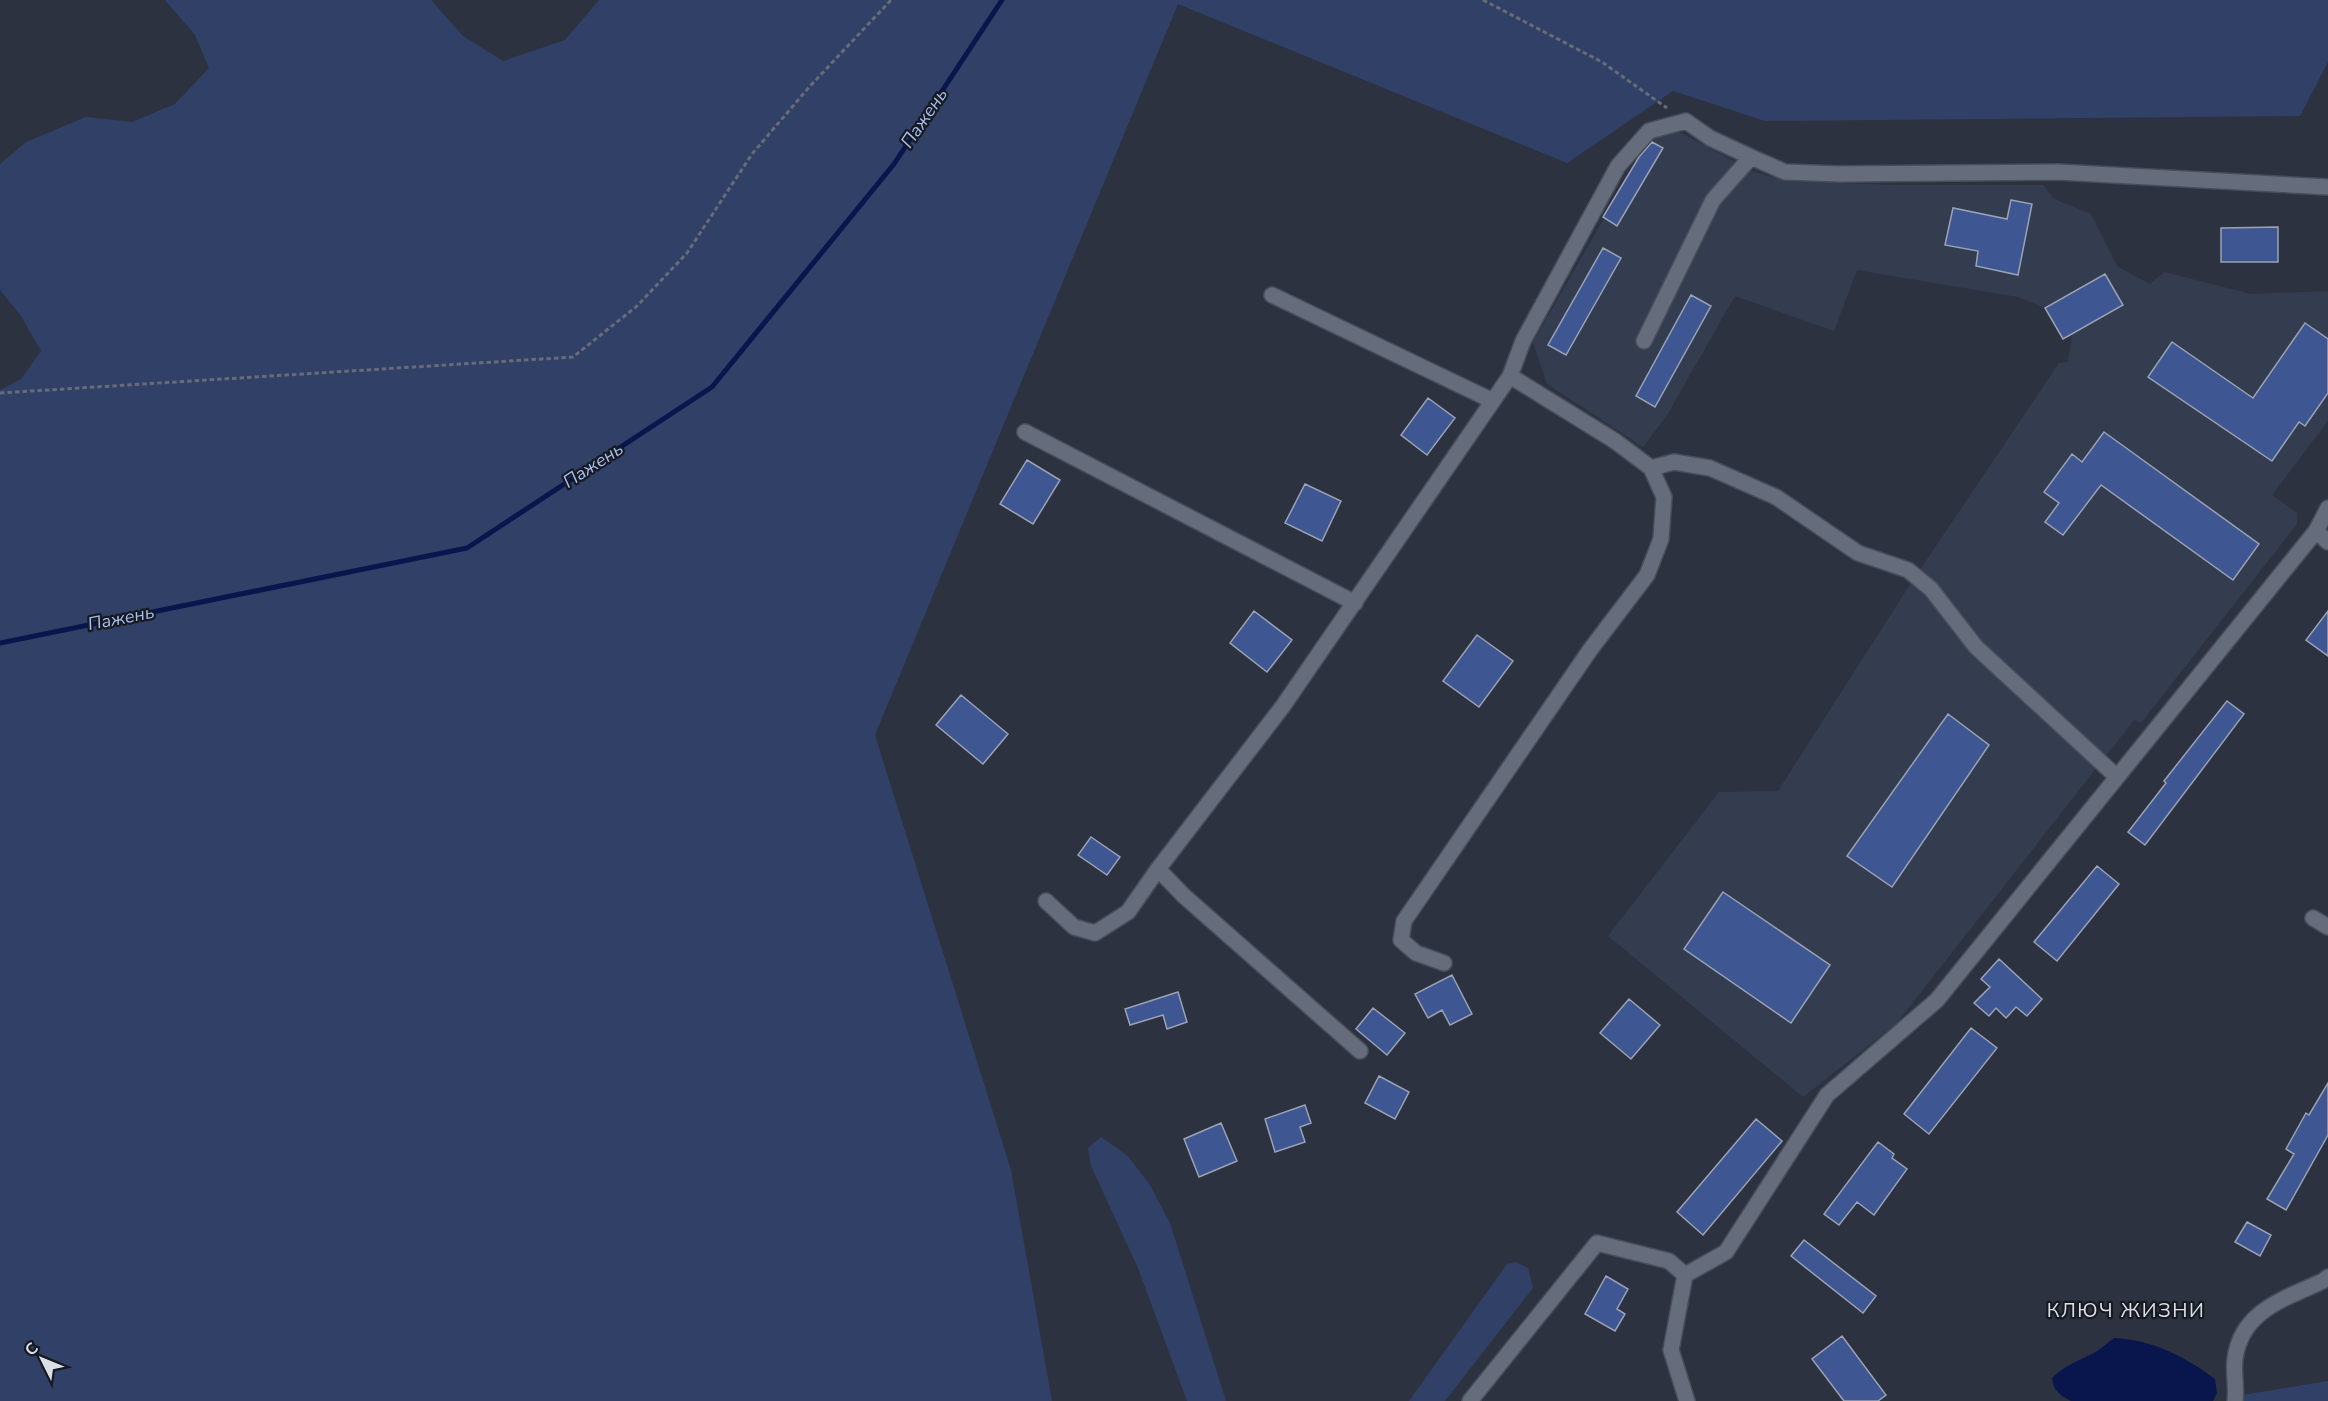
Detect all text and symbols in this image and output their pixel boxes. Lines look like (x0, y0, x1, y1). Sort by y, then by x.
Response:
water label: Пажень (895, 83, 953, 153)
water label: Пажень (558, 437, 628, 493)
water label: Пажень (86, 600, 156, 636)
district label: КЛЮЧ ЖИЗНИ (2047, 1297, 2205, 1324)
north arrow (12, 1329, 72, 1389)
text: С (20, 1338, 44, 1361)

